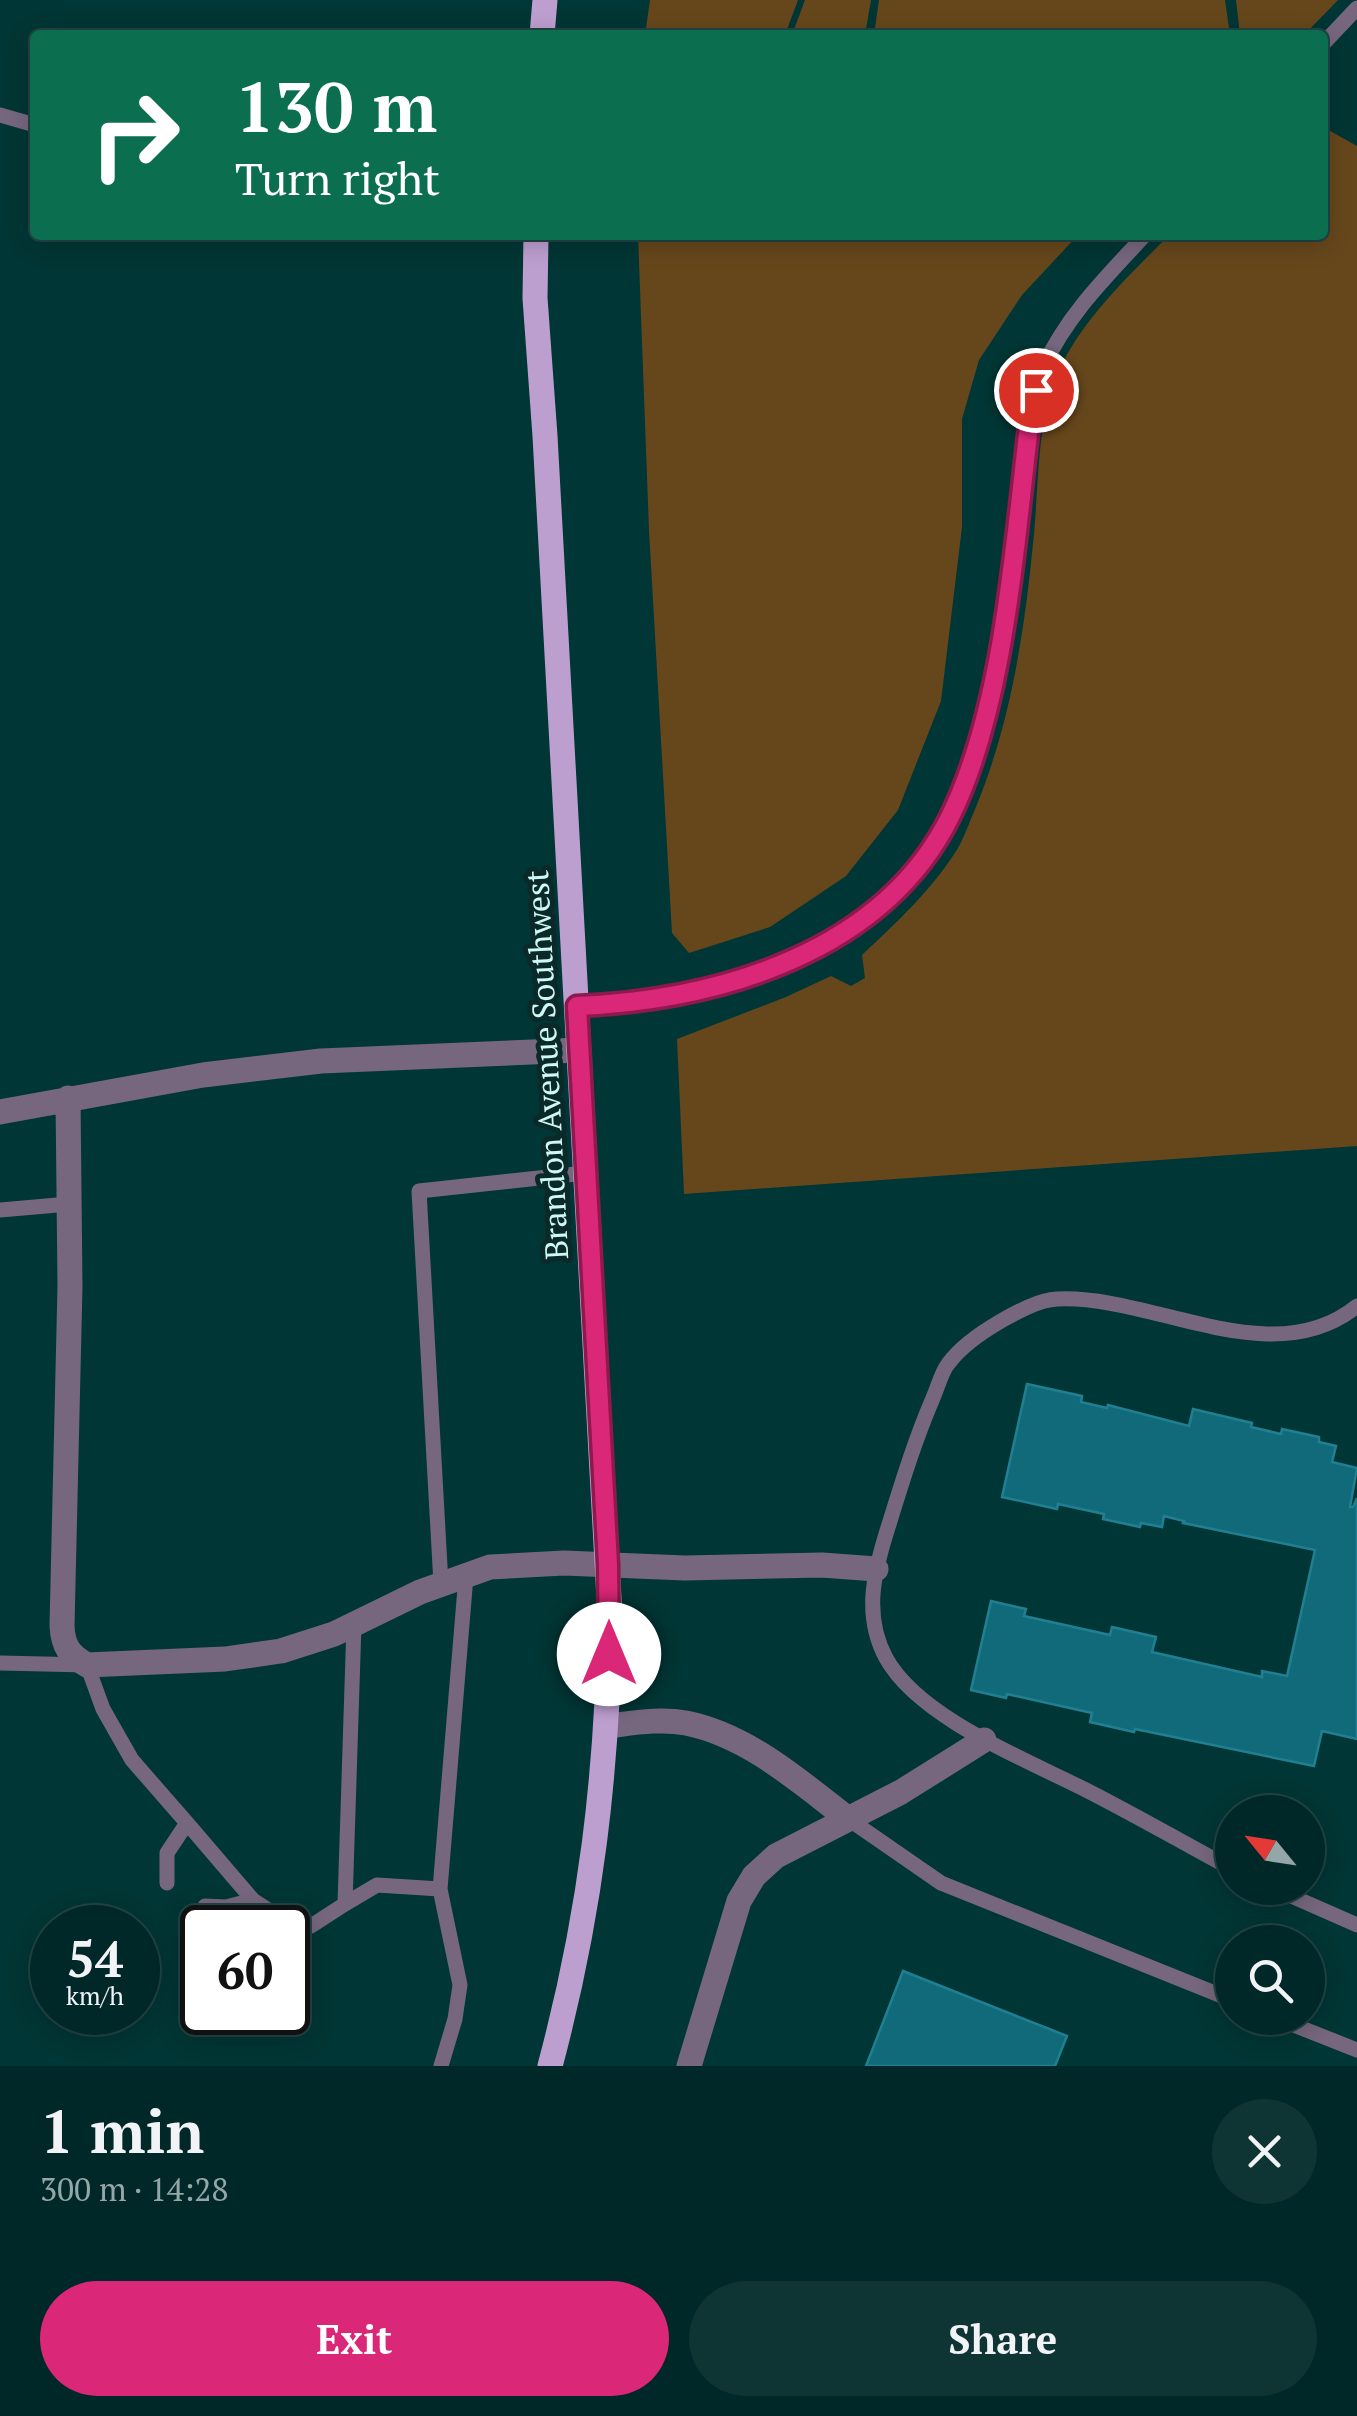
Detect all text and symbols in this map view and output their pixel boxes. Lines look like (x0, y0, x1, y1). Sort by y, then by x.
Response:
text: 130 m (235, 59, 437, 152)
icon: right (70, 70, 200, 200)
text: Turn right (235, 148, 440, 208)
pin (994, 348, 1079, 433)
icon: arrive (1009, 363, 1064, 418)
street label: Brandon Avenue Southwest (515, 869, 577, 1261)
position arrow (557, 1602, 661, 1706)
north arrow (1215, 1795, 1325, 1905)
map controls (1215, 1795, 1325, 2035)
speed limit sign: 60 (180, 1905, 310, 2035)
text: 54 (67, 1925, 123, 1991)
button: search (1215, 1925, 1325, 2035)
text: km/h (66, 1979, 124, 2012)
text: 1 min (40, 2091, 204, 2170)
button: close (1212, 2099, 1317, 2204)
text: 300 m · 14:28 (40, 2168, 228, 2210)
button: Exit (40, 2281, 669, 2396)
button: Share (689, 2281, 1317, 2396)

